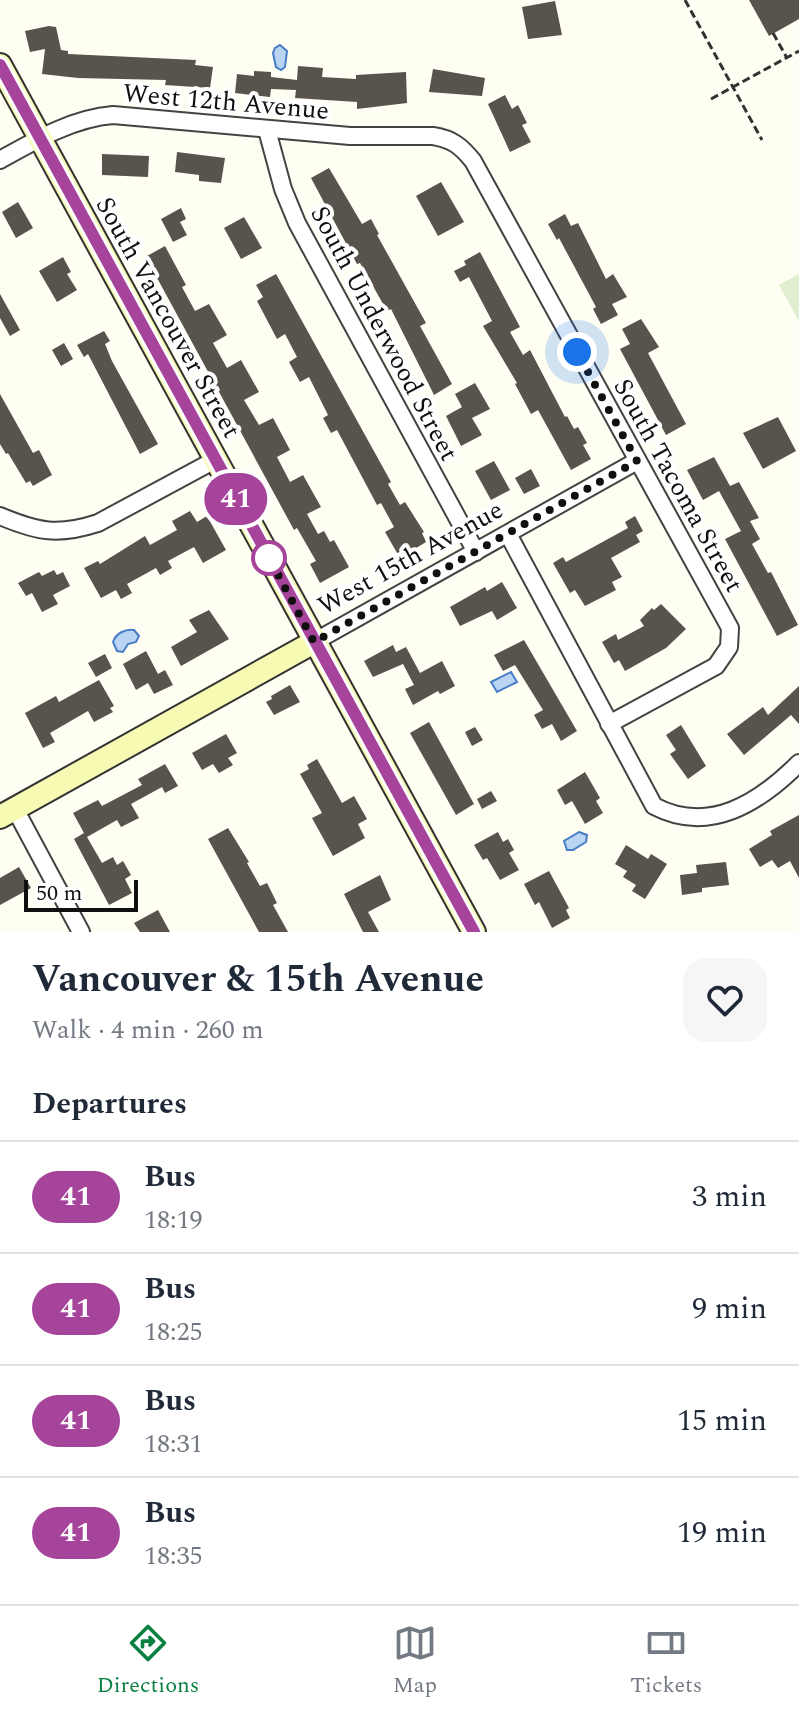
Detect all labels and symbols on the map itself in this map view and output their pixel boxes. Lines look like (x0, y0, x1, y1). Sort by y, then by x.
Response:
street label: West 12th Avenue (121, 73, 331, 131)
street label: South Vancouver Street (85, 189, 251, 446)
street label: South Underwood Street (300, 199, 468, 468)
your location (557, 332, 597, 372)
street label: South Tacoma Street (603, 371, 754, 600)
line badge: 41 (200, 473, 272, 525)
street label: West 15th Avenue (310, 490, 511, 626)
unlabelled marker (252, 541, 286, 575)
scale bar (24, 876, 138, 912)

